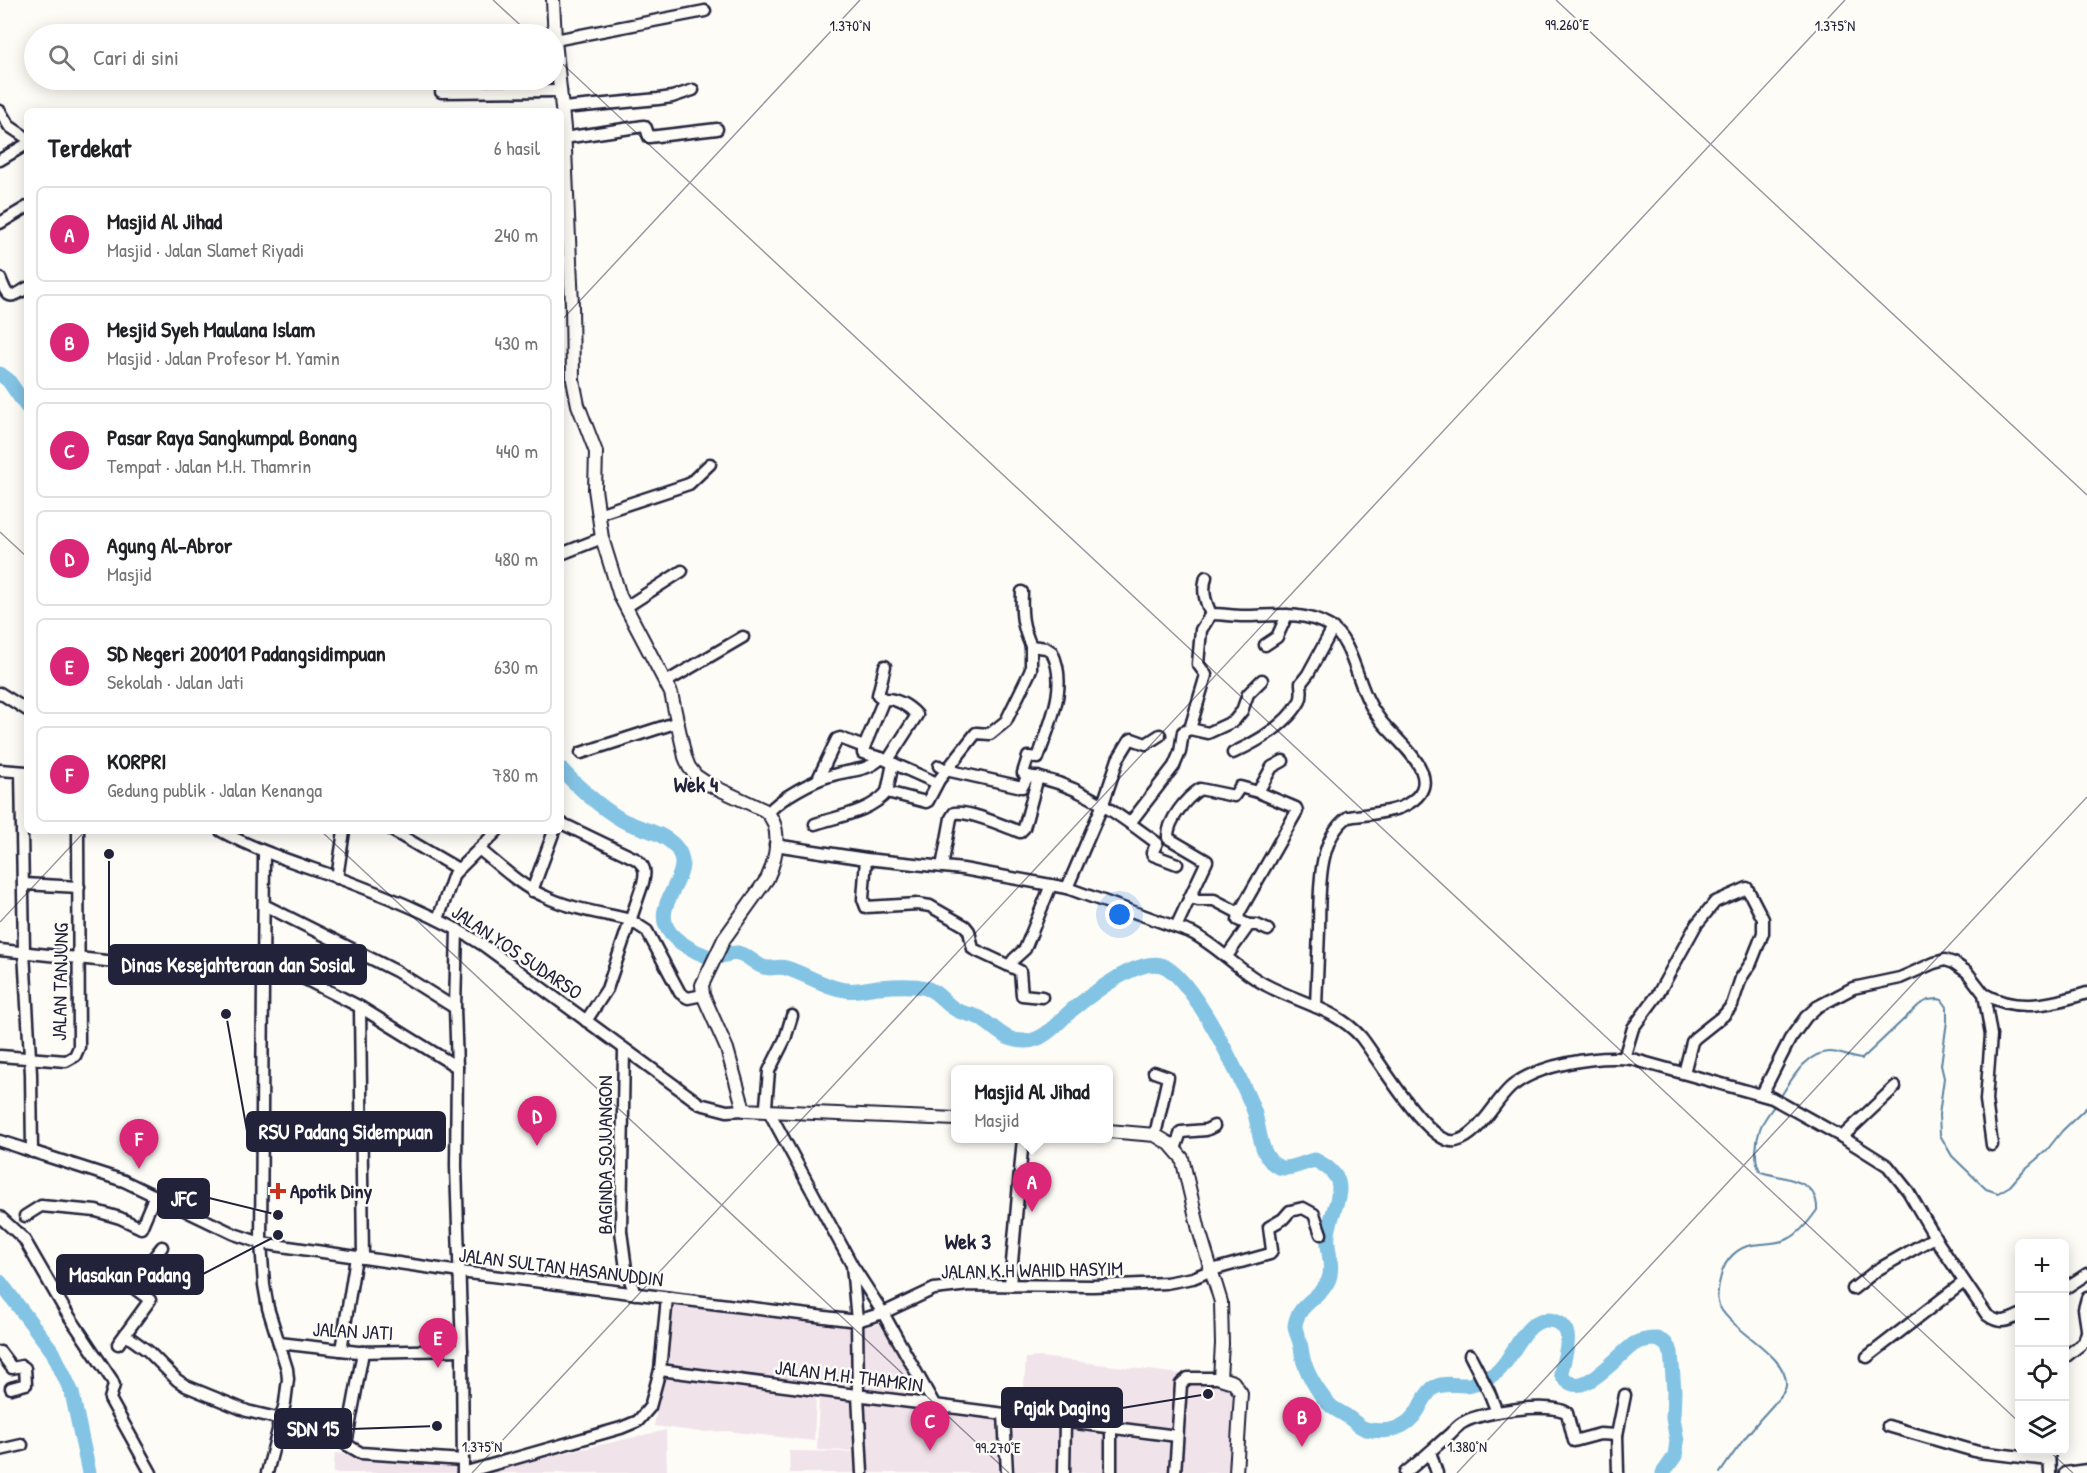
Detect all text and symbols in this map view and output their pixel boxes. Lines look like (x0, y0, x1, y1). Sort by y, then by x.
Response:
text: 99.260°E (1545, 14, 1589, 35)
text: 1.370°N (830, 15, 871, 36)
text: 1.375°N (1815, 15, 1855, 36)
search box (24, 24, 564, 90)
icon: search (45, 41, 78, 74)
text: Cari di sini (93, 42, 179, 72)
text: Terdekat (48, 130, 131, 165)
text: 6 hasil (494, 134, 540, 161)
text: Masjid Al Jihad (107, 206, 222, 236)
text: A (65, 221, 74, 248)
text: 240 m (494, 221, 538, 248)
text: Masjid · Jalan Slamet Riyadi (107, 236, 304, 263)
text: Mesjid Syeh Maulana Islam (107, 314, 315, 344)
text: B (64, 329, 75, 356)
text: 430 m (494, 329, 538, 356)
text: Masjid · Jalan Profesor M. Yamin (107, 344, 340, 371)
text: Pasar Raya Sangkumpal Bonang (107, 422, 357, 452)
text: C (64, 437, 75, 464)
text: 440 m (496, 437, 538, 464)
text: Tempat · Jalan M.H. Thamrin (107, 452, 311, 479)
text: Agung Al-Abror (107, 530, 232, 560)
text: D (65, 545, 74, 572)
text: 480 m (495, 545, 538, 572)
text: Masjid (107, 560, 151, 587)
text: SD Negeri 200101 Padangsidimpuan (107, 638, 386, 668)
text: E (65, 653, 74, 680)
text: 630 m (494, 653, 538, 680)
text: Sekolah · Jalan Jati (107, 668, 244, 695)
text: KORPRI (107, 746, 166, 776)
text: F (66, 761, 73, 788)
text: 780 m (492, 761, 538, 788)
district label: Wek 4 (674, 769, 718, 799)
text: Gedung publik · Jalan Kenanga (107, 776, 322, 803)
street label: JALAN YOS SUDARSO (447, 898, 588, 1005)
your location (1105, 900, 1134, 929)
street label: JALAN TANJUNG (45, 922, 74, 1041)
callout: Dinas Kesejahteraan dan Sosial (109, 945, 366, 984)
text: Dinas Kesejahteraan dan Sosial (122, 950, 355, 979)
popup (951, 1065, 1113, 1143)
street label: BAGINDA SOJUANGON (591, 1075, 618, 1235)
text: Masjid Al Jihad (974, 1076, 1090, 1106)
pin: D (518, 1096, 556, 1146)
text: Masjid (974, 1106, 1019, 1133)
callout: RSU Padang Sidempuan (247, 1112, 445, 1151)
text: RSU Padang Sidempuan (259, 1117, 433, 1147)
pin: F (120, 1120, 158, 1169)
pin: A (1012, 1162, 1052, 1212)
place label: Apotik Diny (290, 1177, 373, 1205)
callout: JFC (158, 1179, 209, 1218)
text: JFC (170, 1184, 198, 1213)
marker: Apotik Diny (271, 1184, 285, 1198)
district label: Wek 3 (945, 1226, 991, 1256)
map controls (2015, 1239, 2069, 1455)
button: + (2015, 1239, 2069, 1293)
street label: JALAN SULTAN HASANUDDIN (457, 1241, 665, 1292)
street label: JALAN K.H WAHID HASYIM (941, 1254, 1123, 1285)
callout: Masakan Padang (57, 1255, 203, 1294)
text: Masakan Padang (69, 1260, 191, 1290)
button: − (2015, 1293, 2069, 1347)
street label: JALAN JATI (312, 1315, 394, 1346)
pin: E (418, 1318, 458, 1368)
button: locate (2015, 1347, 2069, 1401)
street label: JALAN M.H. THAMRIN (774, 1353, 925, 1398)
callout: Pajak Daging (1002, 1388, 1122, 1427)
text: Pajak Daging (1014, 1393, 1110, 1423)
pin: B (1282, 1398, 1322, 1447)
button: layers (2015, 1401, 2069, 1455)
pin: C (910, 1402, 950, 1451)
callout: SDN 15 (275, 1409, 351, 1448)
text: SDN 15 (287, 1414, 339, 1443)
text: 1.375°N (462, 1436, 502, 1457)
text: 1.380°N (1447, 1436, 1487, 1457)
text: 99.270°E (975, 1437, 1021, 1458)

